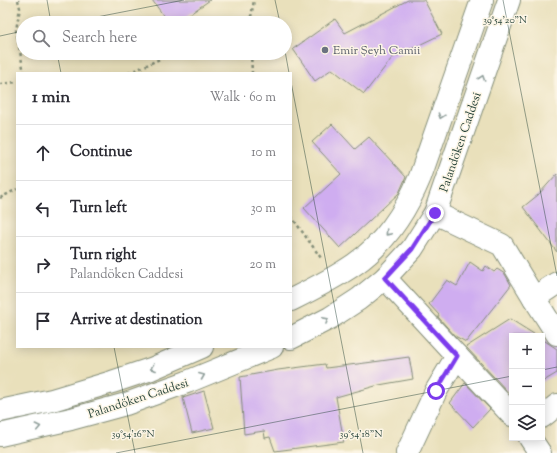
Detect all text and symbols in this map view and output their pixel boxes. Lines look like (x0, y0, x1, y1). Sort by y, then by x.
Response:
text: 39°54'20"N (483, 13, 527, 28)
search box (16, 16, 292, 60)
icon: search (30, 27, 52, 49)
text: Search here (62, 28, 137, 49)
place label: Emir Şeyh Camii (333, 42, 421, 60)
marker: Emir Şeyh Camii (320, 45, 330, 55)
one-way arrow (477, 75, 486, 82)
text: 1 min (32, 86, 70, 110)
text: Walk · 60 m (210, 89, 276, 107)
street label: Palandöken Caddesi (435, 89, 487, 195)
one-way arrow (437, 112, 446, 119)
icon: ahead (32, 142, 54, 164)
text: Continue (70, 142, 132, 163)
text: 10 m (251, 144, 276, 162)
icon: left (32, 198, 54, 220)
text: Turn left (70, 198, 127, 219)
text: 30 m (250, 200, 276, 218)
route end (426, 204, 444, 222)
one-way arrow (385, 229, 392, 236)
text: Turn right (70, 245, 136, 266)
icon: right (32, 254, 54, 276)
text: 20 m (250, 256, 276, 274)
text: Palandöken Caddesi (70, 266, 183, 284)
icon: arrive (32, 310, 54, 332)
text: Arrive at destination (70, 310, 203, 331)
one-way arrow (321, 317, 329, 325)
map controls (509, 333, 545, 441)
button: + (509, 333, 545, 369)
one-way arrow (149, 363, 156, 371)
button: − (509, 369, 545, 405)
one-way arrow (198, 373, 206, 381)
street label: Palandöken Caddesi (86, 374, 191, 424)
route start (427, 382, 445, 400)
button: layers (509, 405, 545, 441)
one-way arrow (35, 423, 41, 431)
text: 39°54'16"N (112, 427, 154, 442)
text: 39°54'18"N (340, 427, 382, 442)

